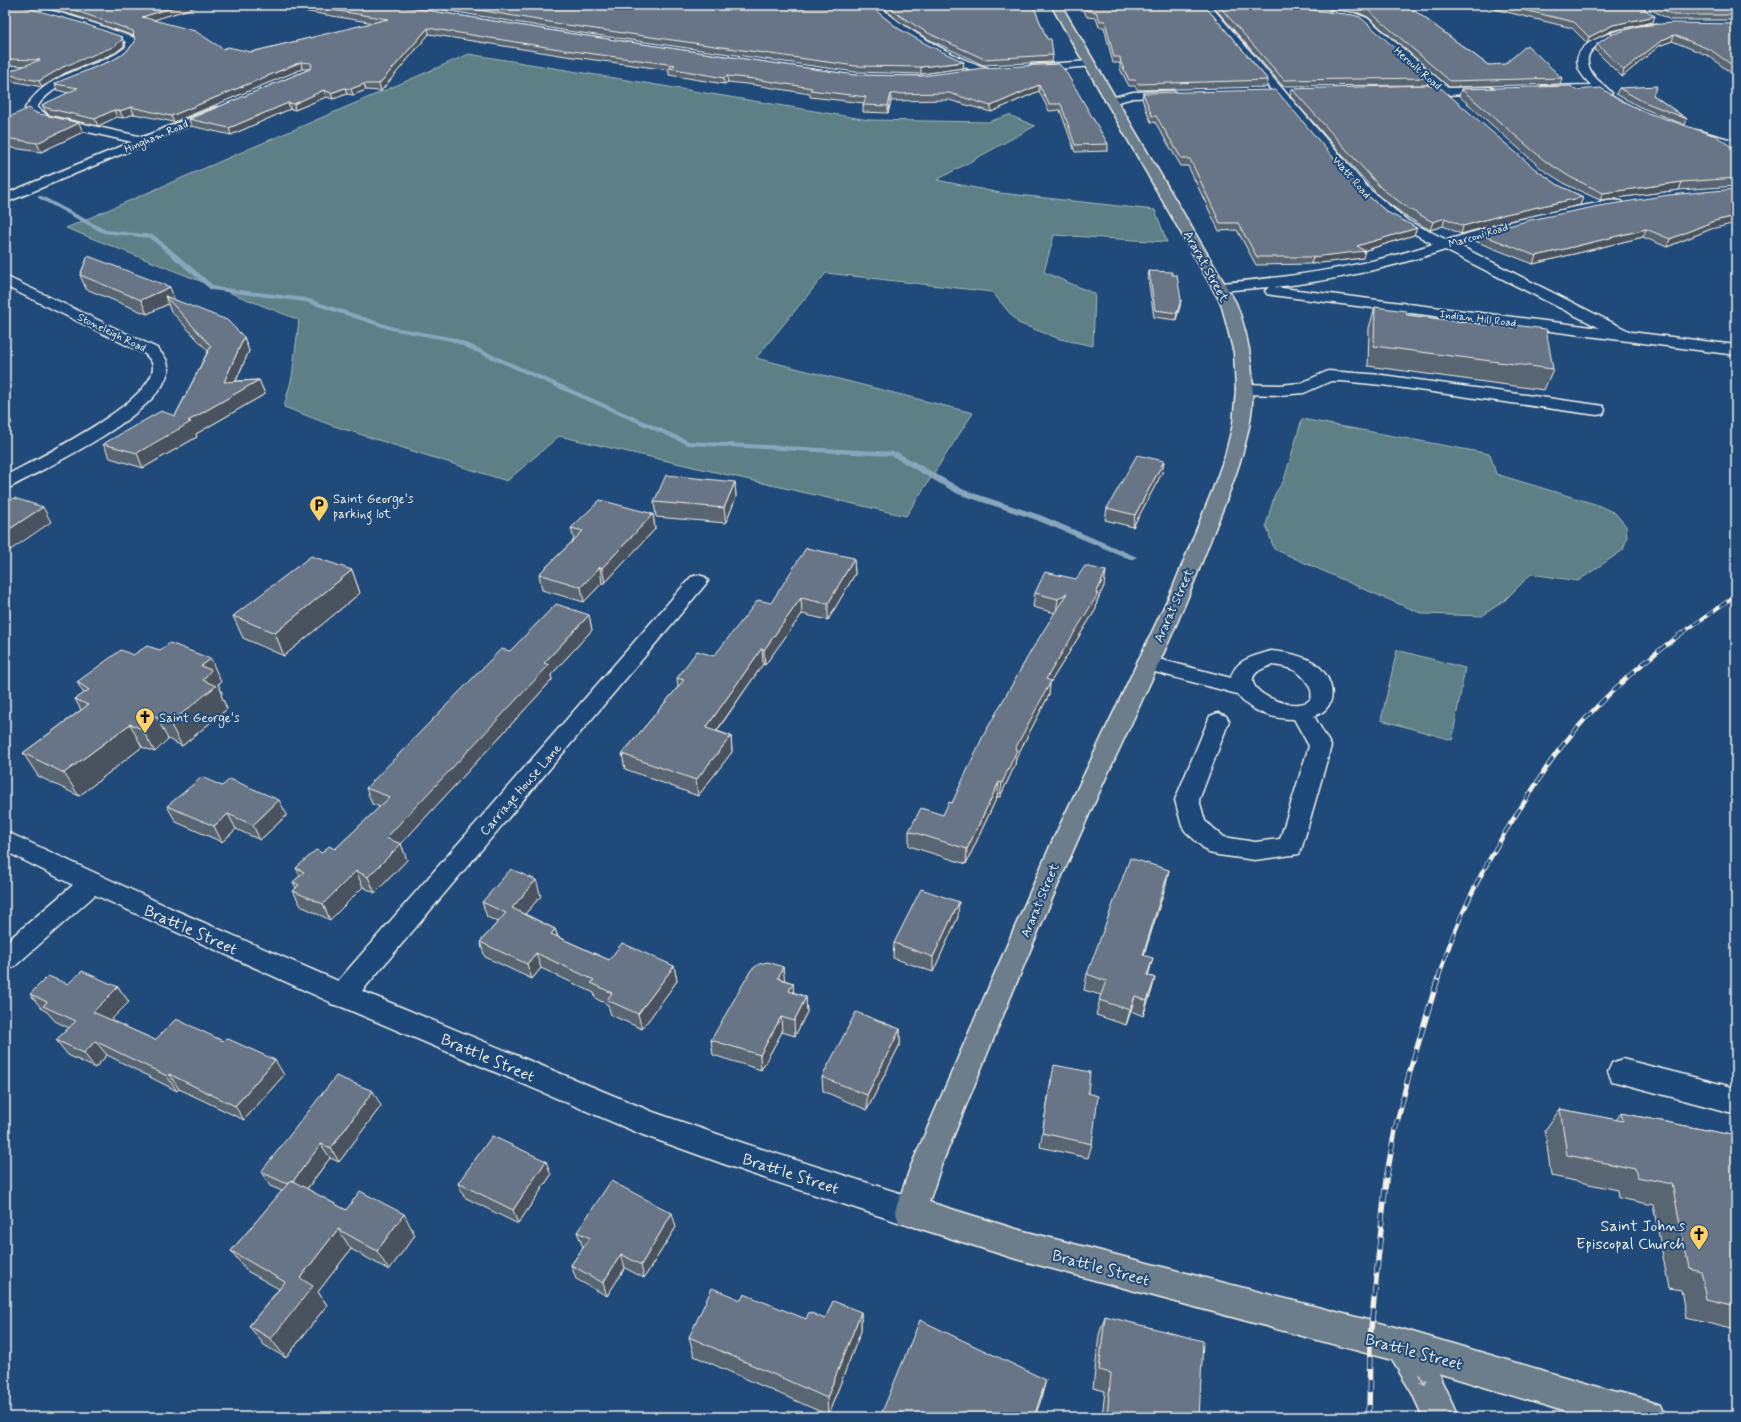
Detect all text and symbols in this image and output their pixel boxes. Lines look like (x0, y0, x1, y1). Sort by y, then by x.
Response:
street label: Heroult Road (1391, 44, 1444, 93)
street label: Hingham Road (122, 117, 191, 158)
street label: Watt Road (1329, 154, 1373, 202)
street label: Marconi Road (1447, 220, 1510, 252)
street label: Ararat Street (1179, 228, 1232, 306)
street label: Indian Hill Road (1439, 307, 1517, 331)
street label: Stoneleigh Road (75, 310, 148, 356)
place label: Saint George's parking lot (333, 491, 414, 525)
parking icon: Saint George's parking lot (308, 494, 330, 522)
street label: Ararat Street (1151, 566, 1198, 645)
church icon: Saint George's (134, 706, 156, 734)
place label: Saint George's (159, 710, 240, 728)
street label: Carriage House Lane (477, 740, 566, 839)
street label: Ararat Street (1017, 861, 1064, 940)
street label: Brattle Street (140, 900, 240, 960)
street label: Brattle Street (437, 1029, 538, 1088)
street label: Brattle Street (740, 1149, 841, 1200)
place label: Saint Johns Episcopal Church (1576, 1216, 1685, 1255)
church icon: Saint Johns Episcopal Church (1688, 1223, 1710, 1251)
street label: Brattle Street (1050, 1245, 1152, 1292)
street label: Brattle Street (1363, 1329, 1465, 1376)
one-way arrow (1419, 1374, 1427, 1386)

